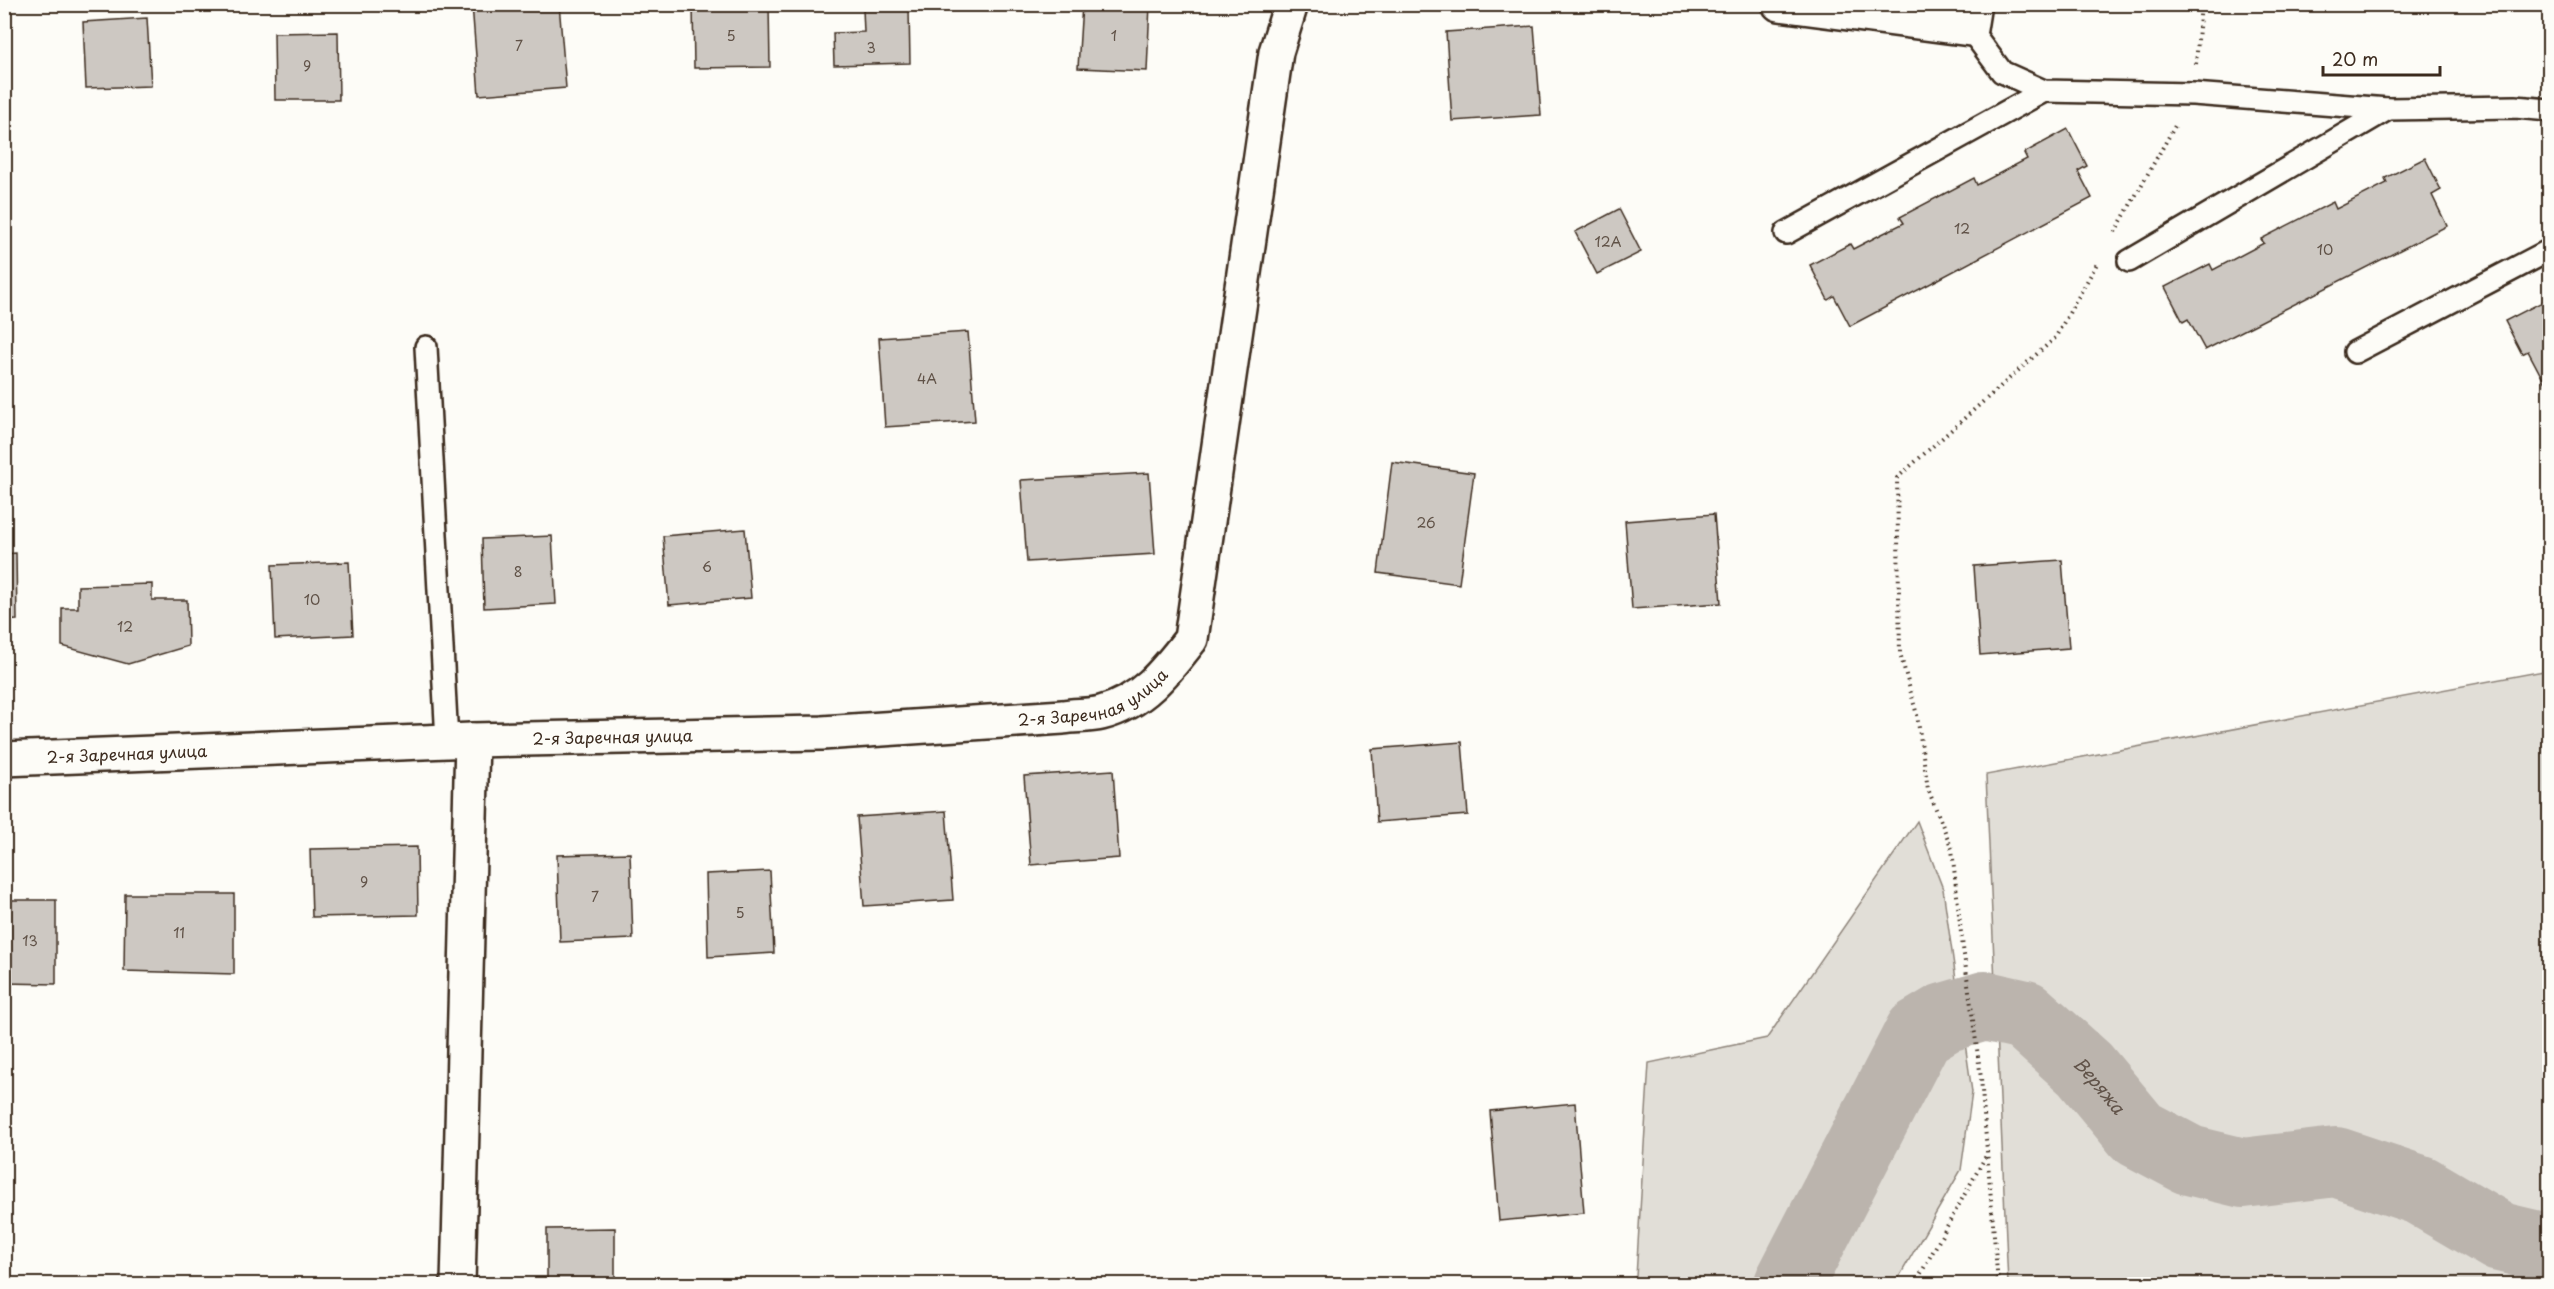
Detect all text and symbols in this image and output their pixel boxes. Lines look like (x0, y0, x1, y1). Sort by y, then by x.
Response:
house number: 5 (726, 25, 736, 46)
house number: 1 (1111, 25, 1117, 46)
house number: 7 (515, 35, 523, 56)
house number: 3 (866, 37, 876, 58)
scale bar (2323, 39, 2440, 77)
text: 20 m (2332, 45, 2378, 72)
house number: 9 (303, 55, 311, 76)
house number: 12 (1954, 218, 1970, 239)
house number: 12А (1595, 231, 1622, 252)
house number: 10 (2317, 239, 2333, 260)
house number: 4А (917, 368, 937, 389)
house number: 26 (1416, 512, 1436, 533)
house number: 6 (702, 556, 712, 577)
house number: 8 (514, 561, 522, 582)
house number: 10 (304, 589, 320, 610)
house number: 12 (117, 616, 133, 637)
street label: 2-я Заречная улица (1017, 663, 1173, 731)
street label: 2-я Заречная улица (532, 723, 693, 750)
street label: 2-я Заречная улица (46, 738, 207, 768)
house number: 9 (360, 871, 368, 892)
house number: 7 (591, 886, 599, 907)
house number: 5 (735, 902, 745, 923)
house number: 11 (173, 922, 185, 943)
house number: 13 (22, 930, 38, 951)
water label: Веряжа (2068, 1050, 2133, 1120)

